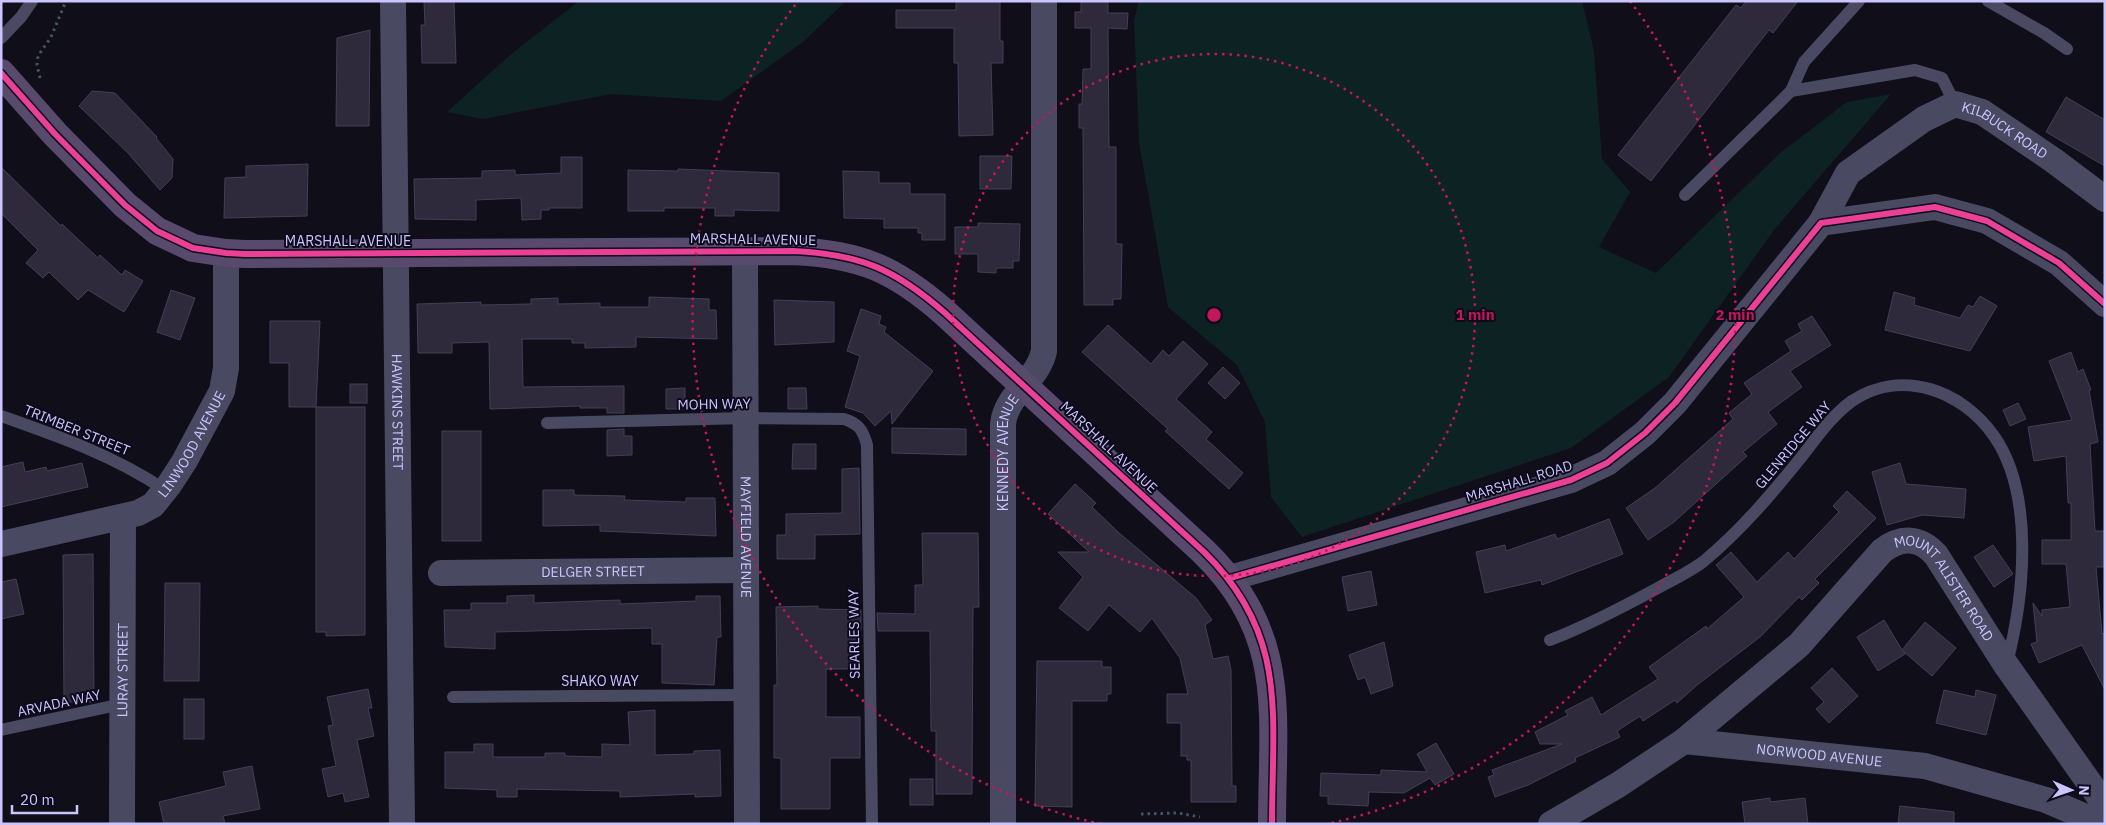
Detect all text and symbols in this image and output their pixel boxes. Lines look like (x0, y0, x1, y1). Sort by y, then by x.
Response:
street label: KILBUCK ROAD (1960, 98, 2051, 163)
street label: MARSHALL AVENUE (690, 229, 816, 249)
street label: MARSHALL AVENUE (285, 232, 411, 250)
text: 1 min (1455, 305, 1495, 324)
text: 2 min (1715, 305, 1755, 324)
centre of rings (1205, 306, 1223, 324)
street label: HAWKINS STREET (388, 354, 407, 470)
street label: LINWOOD AVENUE (154, 388, 229, 501)
street label: KENNEDY AVENUE (994, 391, 1023, 511)
street label: MOHN WAY (677, 394, 751, 414)
street label: MARSHALL AVENUE (1057, 397, 1161, 497)
street label: GLENRIDGE WAY (1751, 397, 1835, 492)
street label: TRIMBER STREET (21, 401, 133, 459)
street label: MARSHALL ROAD (1464, 456, 1574, 506)
street label: MAYFIELD AVENUE (737, 476, 755, 598)
street label: MOUNT ALISTER ROAD (1892, 531, 1998, 645)
street label: DELGER STREET (541, 562, 645, 581)
street label: SEARLES WAY (844, 588, 864, 679)
street label: LURAY STREET (113, 623, 132, 717)
street label: SHAKO WAY (561, 672, 640, 690)
street label: ARVADA WAY (16, 685, 103, 721)
street label: NORWOOD AVENUE (1755, 740, 1883, 771)
north arrow (2046, 765, 2096, 815)
scale bar (12, 782, 78, 814)
text: N (2075, 785, 2093, 796)
text: 20 m (20, 790, 55, 809)

